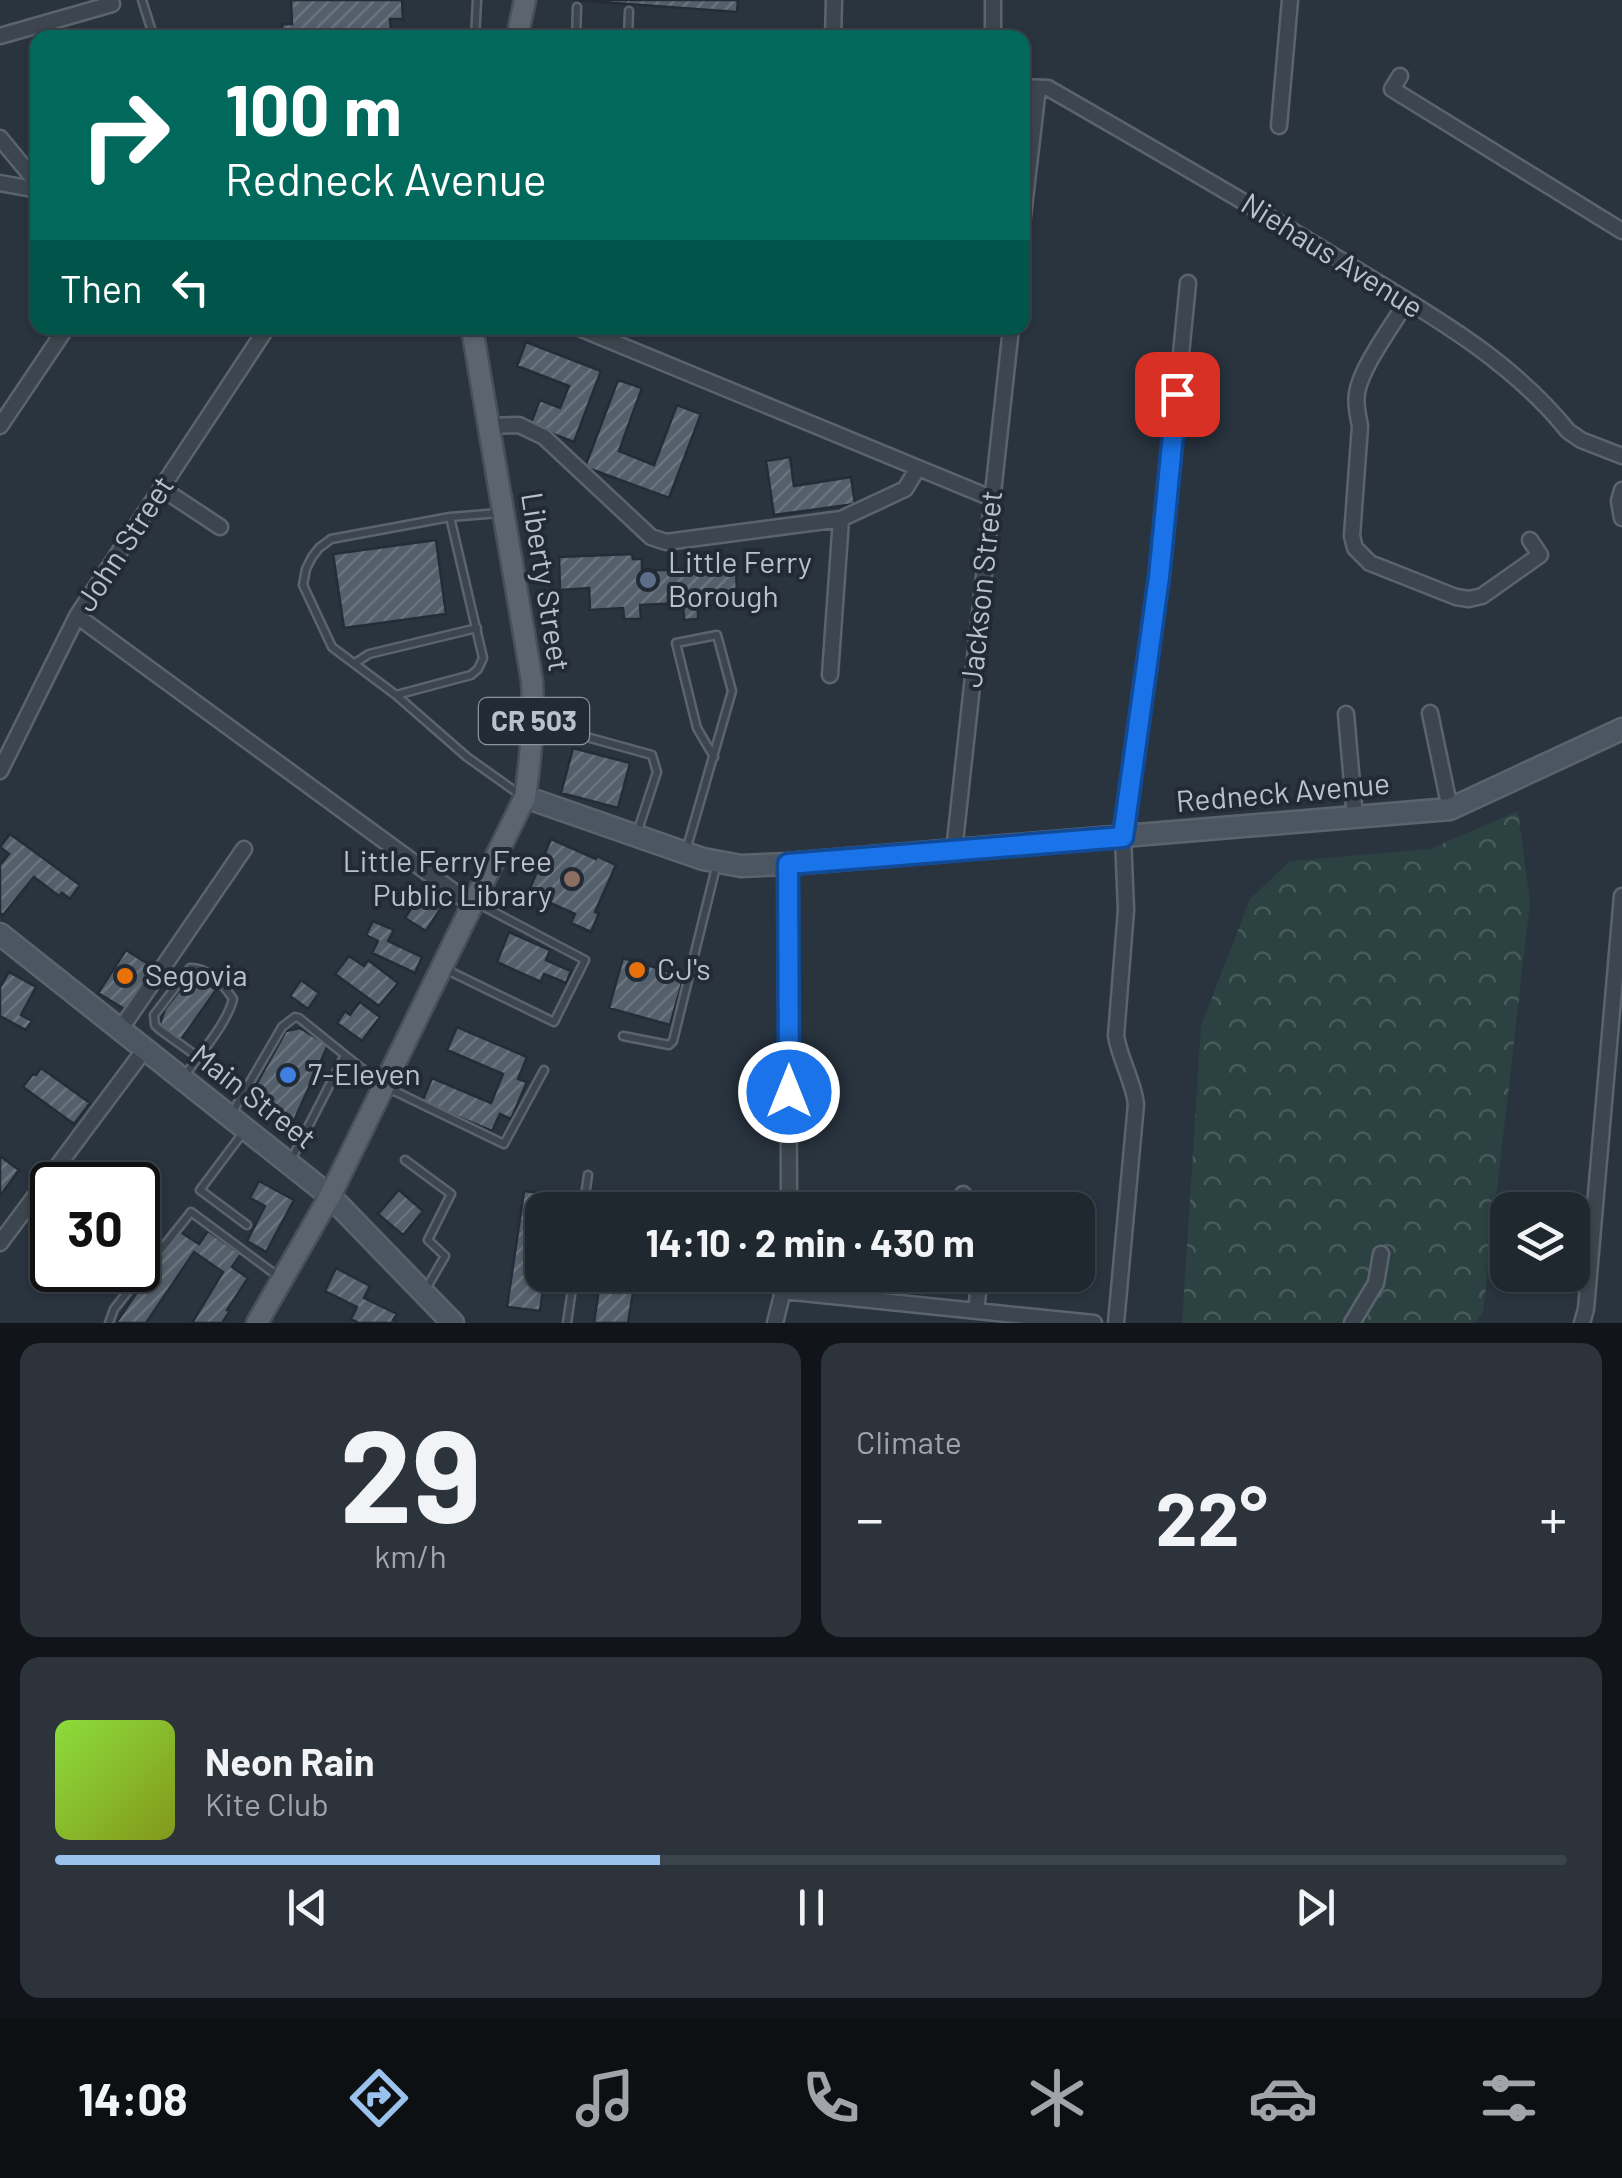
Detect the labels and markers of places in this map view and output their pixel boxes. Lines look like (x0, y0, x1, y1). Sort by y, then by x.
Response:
pin (1135, 352, 1220, 437)
place label: Little Ferry Borough (668, 543, 812, 613)
marker: Little Ferry Borough (637, 569, 659, 591)
place label: Little Ferry Free Public Library (343, 842, 552, 912)
marker: Little Ferry Free Public Library (561, 868, 583, 890)
place label: CJ's (657, 950, 711, 986)
place label: Segovia (145, 956, 248, 992)
marker: CJ's (626, 959, 648, 981)
marker: Segovia (114, 965, 136, 987)
place label: 7-Eleven (308, 1055, 421, 1091)
marker: 7-Eleven (277, 1064, 299, 1086)

